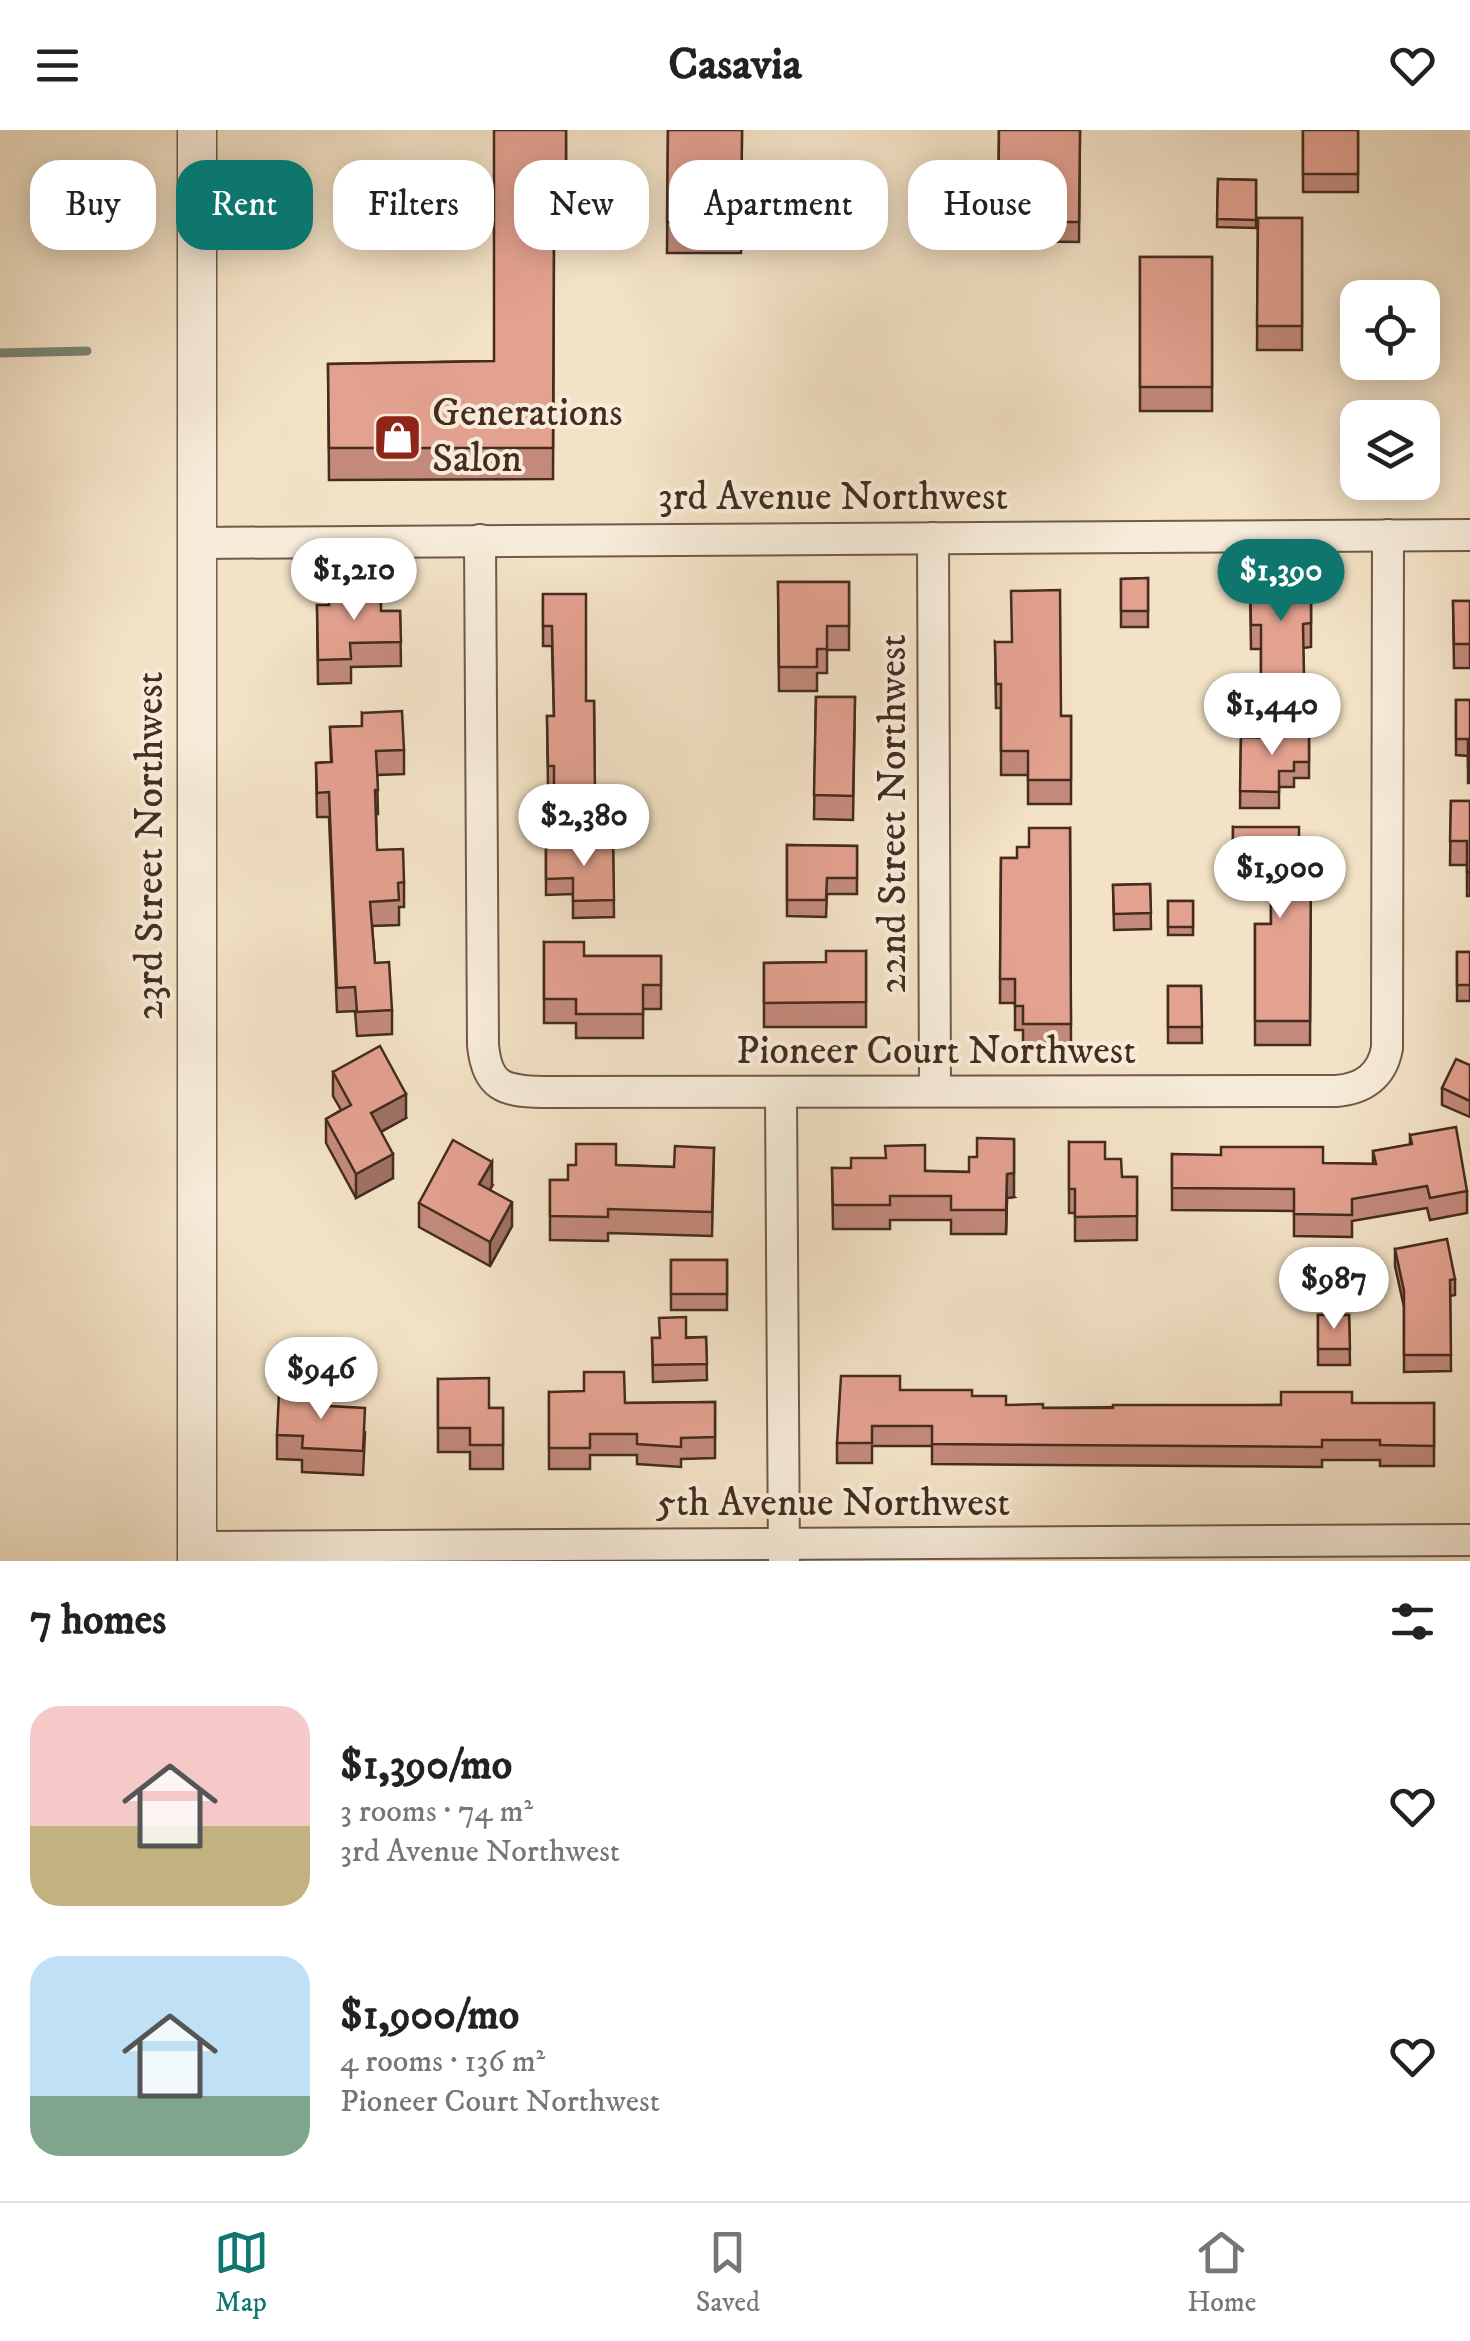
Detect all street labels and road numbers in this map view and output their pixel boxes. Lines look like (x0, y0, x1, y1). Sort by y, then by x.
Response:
street label: 3rd Avenue Northwest (658, 473, 1008, 523)
street label: 22nd Street Northwest (869, 634, 919, 994)
street label: 23rd Street Northwest (126, 671, 176, 1021)
street label: Pioneer Court Northwest (736, 1027, 1136, 1077)
street label: 5th Avenue Northwest (656, 1479, 1010, 1529)

